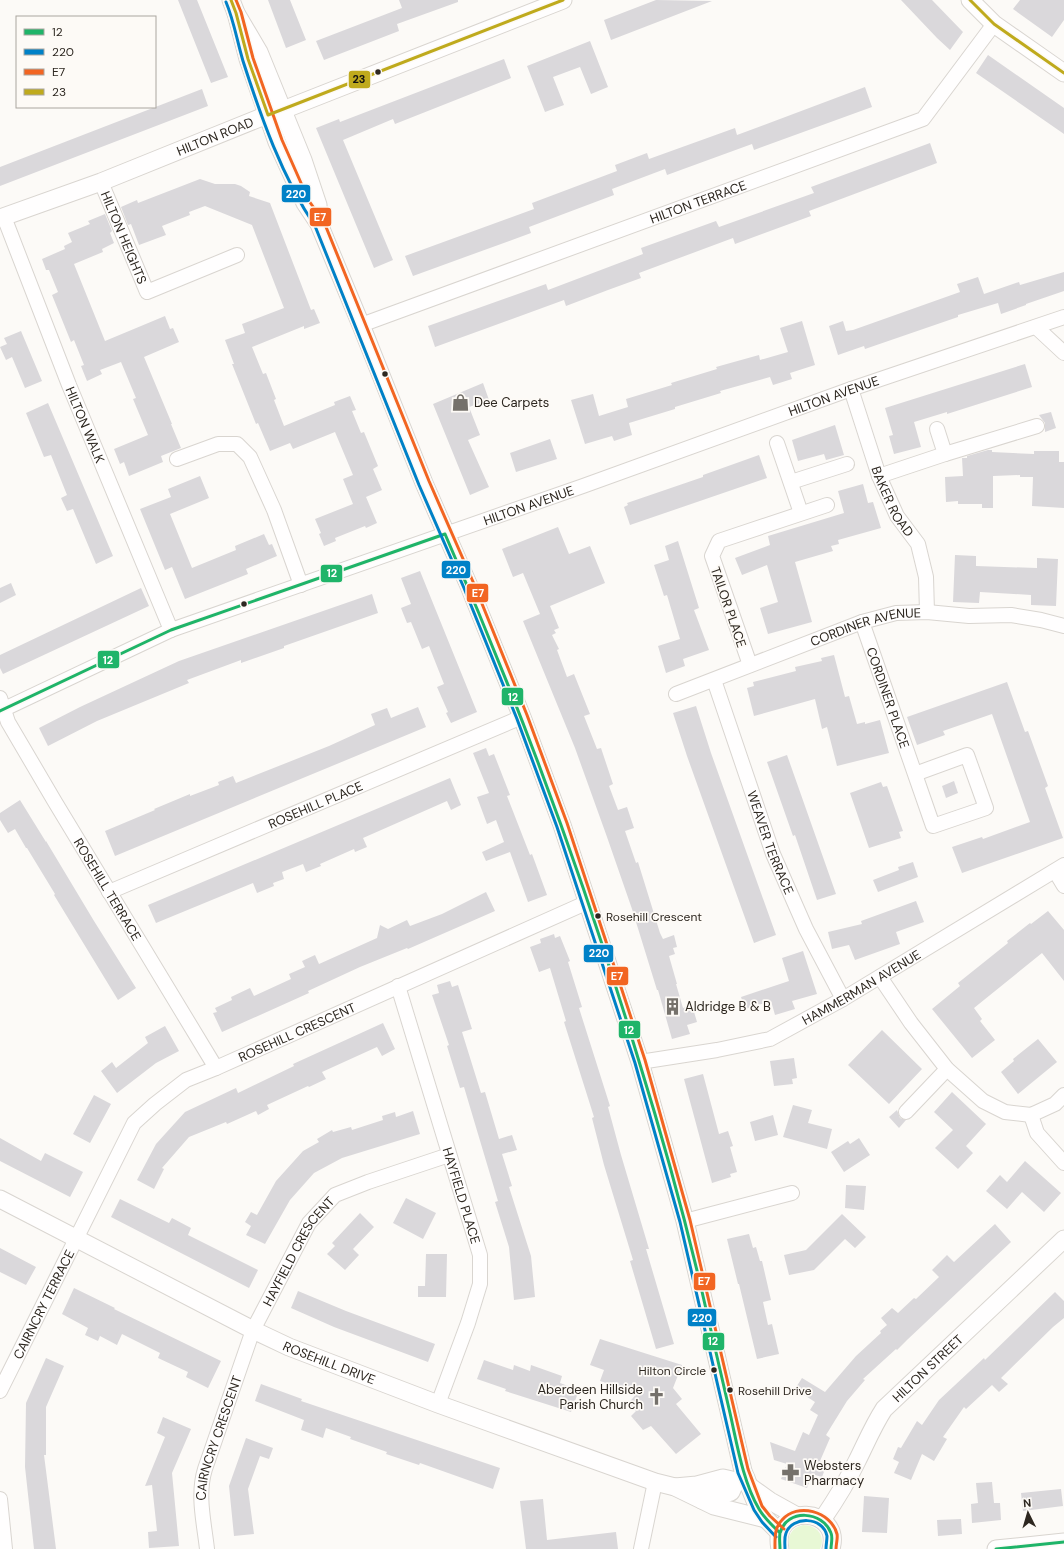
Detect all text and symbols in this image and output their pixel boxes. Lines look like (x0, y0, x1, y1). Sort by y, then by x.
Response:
legend (16, 16, 156, 108)
text: 12 (52, 24, 63, 40)
text: 220 (52, 44, 74, 60)
text: E7 (52, 64, 65, 80)
unlabelled marker (373, 67, 383, 77)
line badge: 23 (348, 70, 371, 89)
text: 23 (353, 72, 365, 86)
text: 23 (52, 84, 66, 100)
street label: HILTON ROAD (174, 113, 256, 160)
street label: HILTON TERRACE (648, 176, 749, 227)
line badge: 220 (281, 184, 311, 203)
text: 220 (286, 187, 306, 201)
street label: HILTON HEIGHTS (97, 188, 151, 287)
line badge: E7 (309, 207, 332, 227)
text: E7 (314, 210, 326, 224)
unlabelled marker (380, 369, 390, 379)
street label: HILTON AVENUE (786, 372, 881, 420)
street label: HILTON WALK (62, 384, 109, 466)
shop icon: Dee Carpets (451, 392, 471, 412)
place label: Dee Carpets (474, 394, 549, 411)
street label: BAKER ROAD (867, 464, 917, 540)
street label: HILTON AVENUE (481, 482, 576, 529)
line badge: 220 (441, 560, 471, 579)
text: 220 (446, 563, 466, 577)
line badge: 12 (320, 564, 343, 583)
street label: TAILOR PLACE (707, 565, 750, 650)
text: 12 (327, 566, 337, 580)
line badge: E7 (466, 583, 489, 603)
text: E7 (472, 586, 484, 600)
unlabelled marker (239, 599, 249, 609)
street label: CORDINER AVENUE (808, 604, 921, 650)
street label: CORDINER PLACE (862, 645, 913, 751)
line badge: 12 (97, 650, 120, 669)
text: 12 (103, 653, 113, 667)
line badge: 12 (501, 687, 524, 706)
text: 12 (508, 690, 518, 704)
street label: ROSEHILL PLACE (266, 778, 365, 833)
street label: WEAVER TERRACE (743, 788, 798, 897)
street label: ROSEHILL TERRACE (70, 835, 145, 944)
place label: Rosehill Crescent (606, 909, 702, 925)
marker: Rosehill Crescent (593, 911, 603, 921)
line badge: 220 (583, 944, 614, 963)
text: 220 (589, 946, 609, 960)
street label: HAMMERMAN AVENUE (799, 946, 924, 1029)
line badge: E7 (606, 966, 629, 986)
text: E7 (611, 969, 623, 983)
building icon: Aldridge B & B (662, 996, 682, 1016)
place label: Aldridge B & B (685, 998, 771, 1015)
street label: ROSEHILL CRESCENT (236, 999, 358, 1066)
line badge: 12 (618, 1020, 641, 1039)
text: 12 (624, 1023, 634, 1037)
street label: HAYFIELD PLACE (439, 1145, 484, 1246)
street label: HAYFIELD CRESCENT (259, 1193, 338, 1309)
street label: CAIRNCRY TERRACE (9, 1247, 78, 1362)
line badge: E7 (693, 1272, 716, 1291)
text: E7 (698, 1274, 710, 1288)
line badge: 220 (687, 1308, 717, 1327)
text: 220 (692, 1311, 712, 1325)
street label: HILTON STREET (889, 1331, 967, 1406)
line badge: 12 (702, 1332, 725, 1351)
text: 12 (708, 1334, 718, 1348)
street label: ROSEHILL DRIVE (280, 1337, 378, 1388)
place label: Hilton Circle (638, 1363, 706, 1379)
marker: Hilton Circle (709, 1365, 719, 1375)
street label: CAIRNCRY CRESCENT (193, 1373, 246, 1500)
place label: Aberdeen Hillside Parish Church (537, 1381, 643, 1413)
place label: Rosehill Drive (738, 1383, 812, 1399)
marker: Rosehill Drive (725, 1385, 735, 1395)
church icon: Aberdeen Hillside Parish Church (646, 1386, 666, 1406)
place label: Websters Pharmacy (804, 1457, 864, 1489)
pharmacy icon: Websters Pharmacy (781, 1462, 801, 1482)
north arrow (1008, 1493, 1048, 1533)
text: N (1023, 1496, 1032, 1510)

